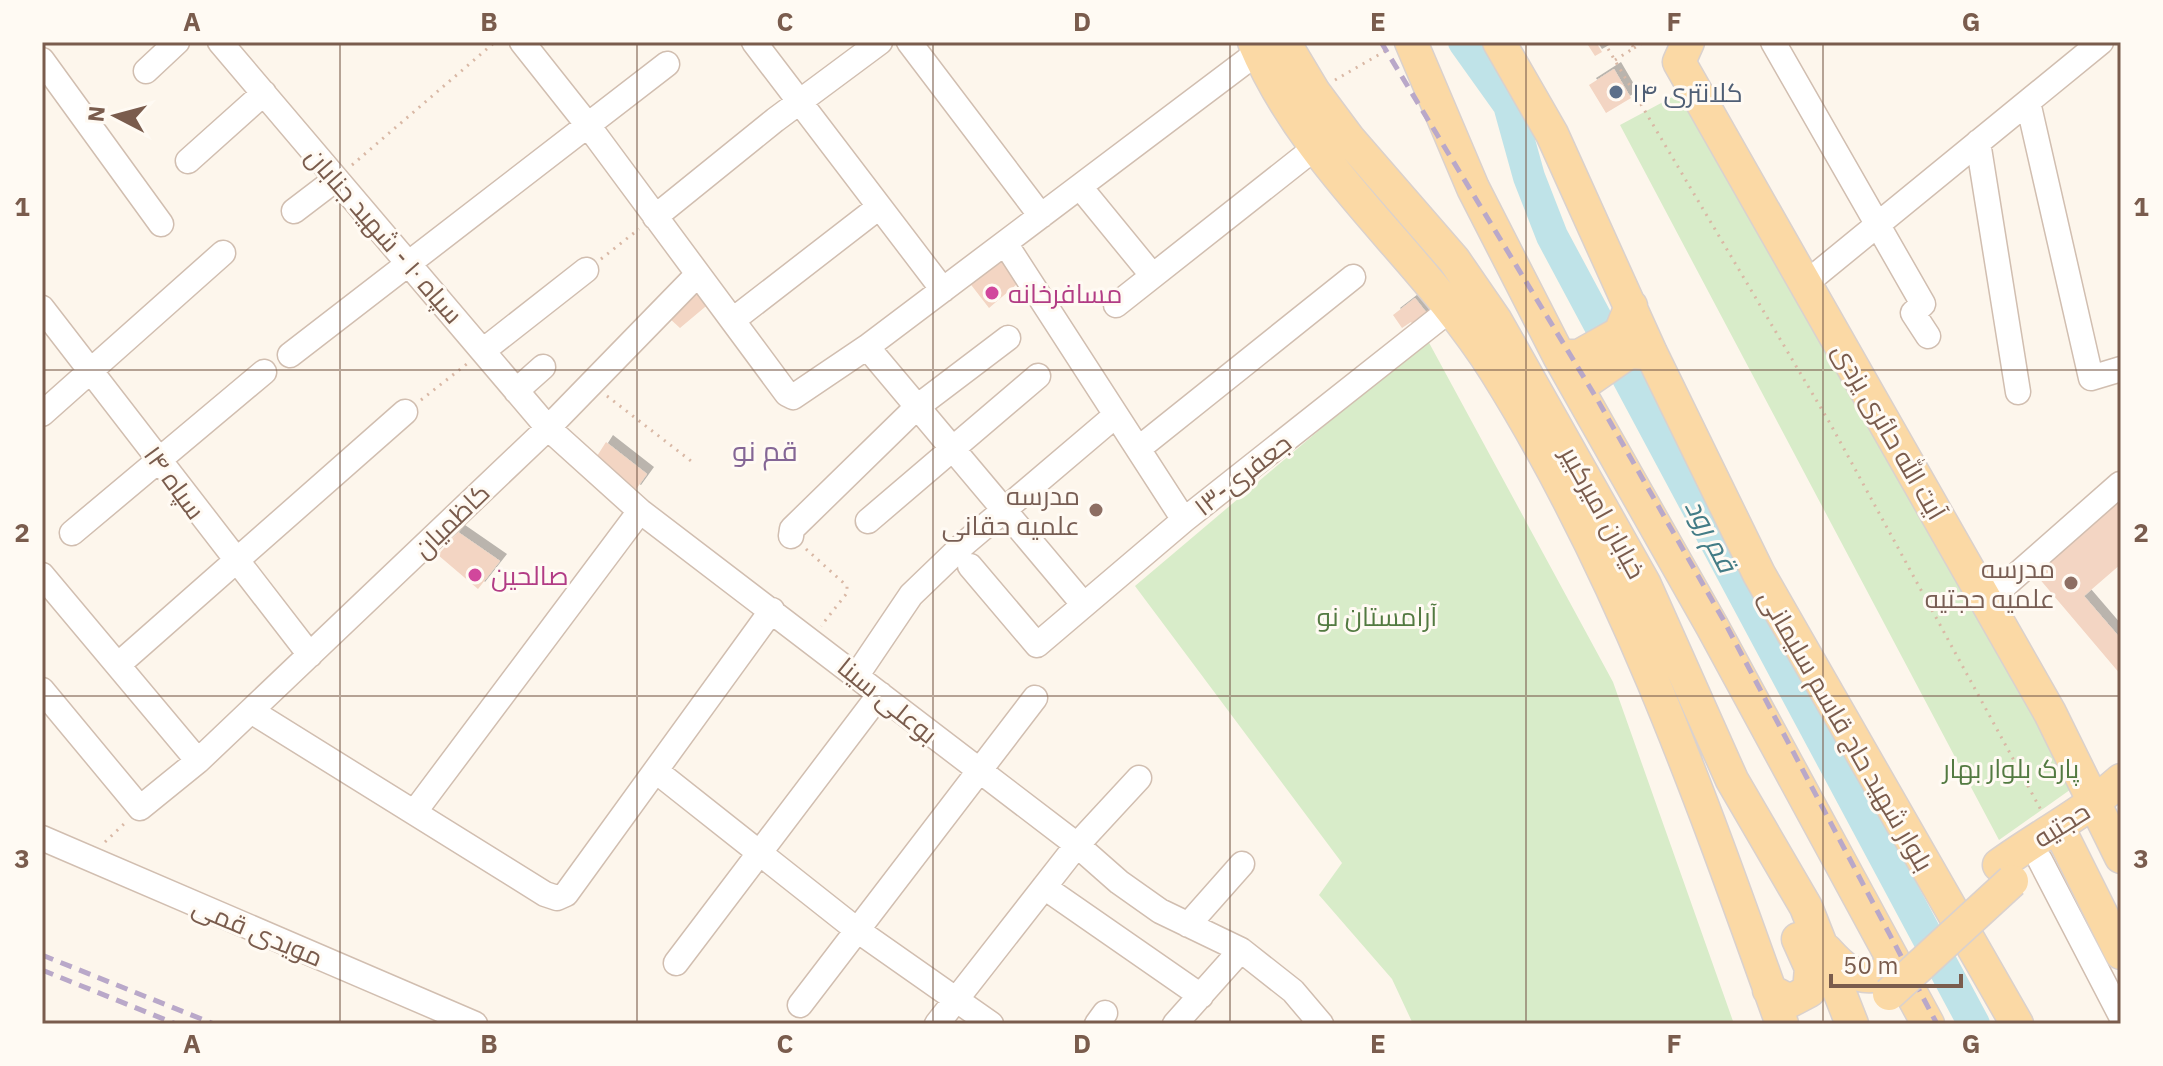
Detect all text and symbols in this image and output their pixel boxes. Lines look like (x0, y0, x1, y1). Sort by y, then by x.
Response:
text: A (183, 4, 201, 38)
text: B (480, 4, 498, 38)
text: C (777, 4, 794, 38)
text: D (1073, 4, 1091, 38)
text: E (1370, 4, 1386, 38)
text: F (1666, 4, 1682, 38)
text: G (1962, 4, 1980, 38)
place label: کلانتری ۱۴ (1632, 75, 1743, 109)
north arrow (76, 76, 156, 156)
marker: کلانتری ۱۴ (1607, 83, 1625, 101)
text: N (80, 104, 111, 123)
street label: سپاه ۱۰ - شهید جنابان (298, 140, 471, 331)
text: 1 (14, 189, 30, 223)
text: 1 (2133, 189, 2149, 223)
place label: مسافرخانه (1008, 276, 1122, 310)
marker: مسافرخانه (983, 284, 1001, 302)
street label: آیت الله‌ حائری‌ یزدی (1826, 336, 1954, 526)
street label: جعفری-۱۳ (1186, 425, 1298, 523)
district label: قم نو (732, 432, 798, 471)
street label: سپاه ۱۴ (136, 438, 213, 526)
street label: خیابان امیرکبیر (1553, 438, 1654, 584)
street label: کاظمیان (406, 475, 496, 565)
place label: مدرسه علمیه حقانی (942, 478, 1080, 542)
water label: قم رود (1676, 492, 1748, 581)
marker: مدرسه علمیه حقانی (1087, 501, 1105, 519)
text: 2 (14, 515, 30, 549)
text: 2 (2133, 515, 2149, 549)
place label: مدرسه علمیه حجتیه (1925, 551, 2055, 615)
place label: صالحین (491, 558, 569, 592)
marker: صالحین (466, 566, 484, 584)
marker: مدرسه علمیه حجتیه (2062, 574, 2080, 592)
street label: بلوار شهید حاج قاسم سلیمانی (1751, 583, 1942, 878)
park label: آرامستان نو (1317, 599, 1437, 633)
street label: بوعلی سینا (831, 649, 945, 751)
park label: پارک بلوار بهار (1941, 751, 2079, 786)
street label: حجتیه (2026, 794, 2096, 854)
text: 3 (14, 841, 30, 875)
text: 3 (2133, 841, 2149, 875)
street label: مویدی قمی (188, 888, 328, 974)
scale bar (1831, 938, 1961, 988)
text: 50 m (1843, 949, 1898, 981)
text: A (183, 1026, 201, 1060)
text: B (480, 1026, 498, 1060)
text: C (777, 1026, 794, 1060)
text: D (1073, 1026, 1091, 1060)
text: E (1370, 1026, 1386, 1060)
text: F (1666, 1026, 1682, 1060)
text: G (1962, 1026, 1980, 1060)

